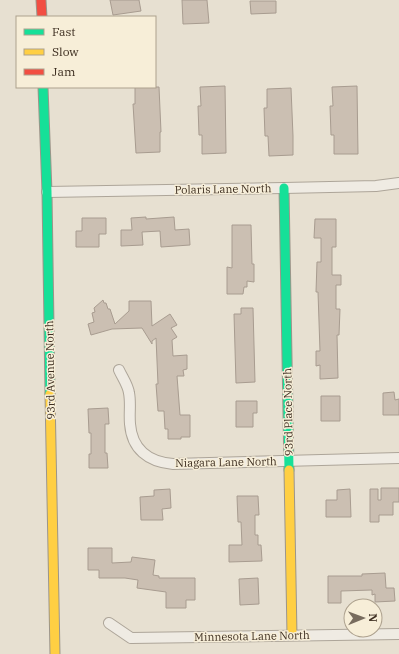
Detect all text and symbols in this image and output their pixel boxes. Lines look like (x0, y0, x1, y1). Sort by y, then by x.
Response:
legend (16, 16, 156, 88)
text: Fast (52, 24, 76, 39)
text: Slow (52, 44, 79, 59)
text: Jam (52, 64, 76, 79)
street label: Polaris Lane North (174, 181, 272, 197)
street label: 93rd Avenue North (42, 320, 58, 420)
street label: 93rd Place North (280, 368, 296, 456)
street label: Niagara Lane North (175, 454, 277, 470)
north arrow (343, 598, 383, 638)
text: N (366, 613, 380, 623)
street label: Minnesota Lane North (194, 628, 310, 644)

